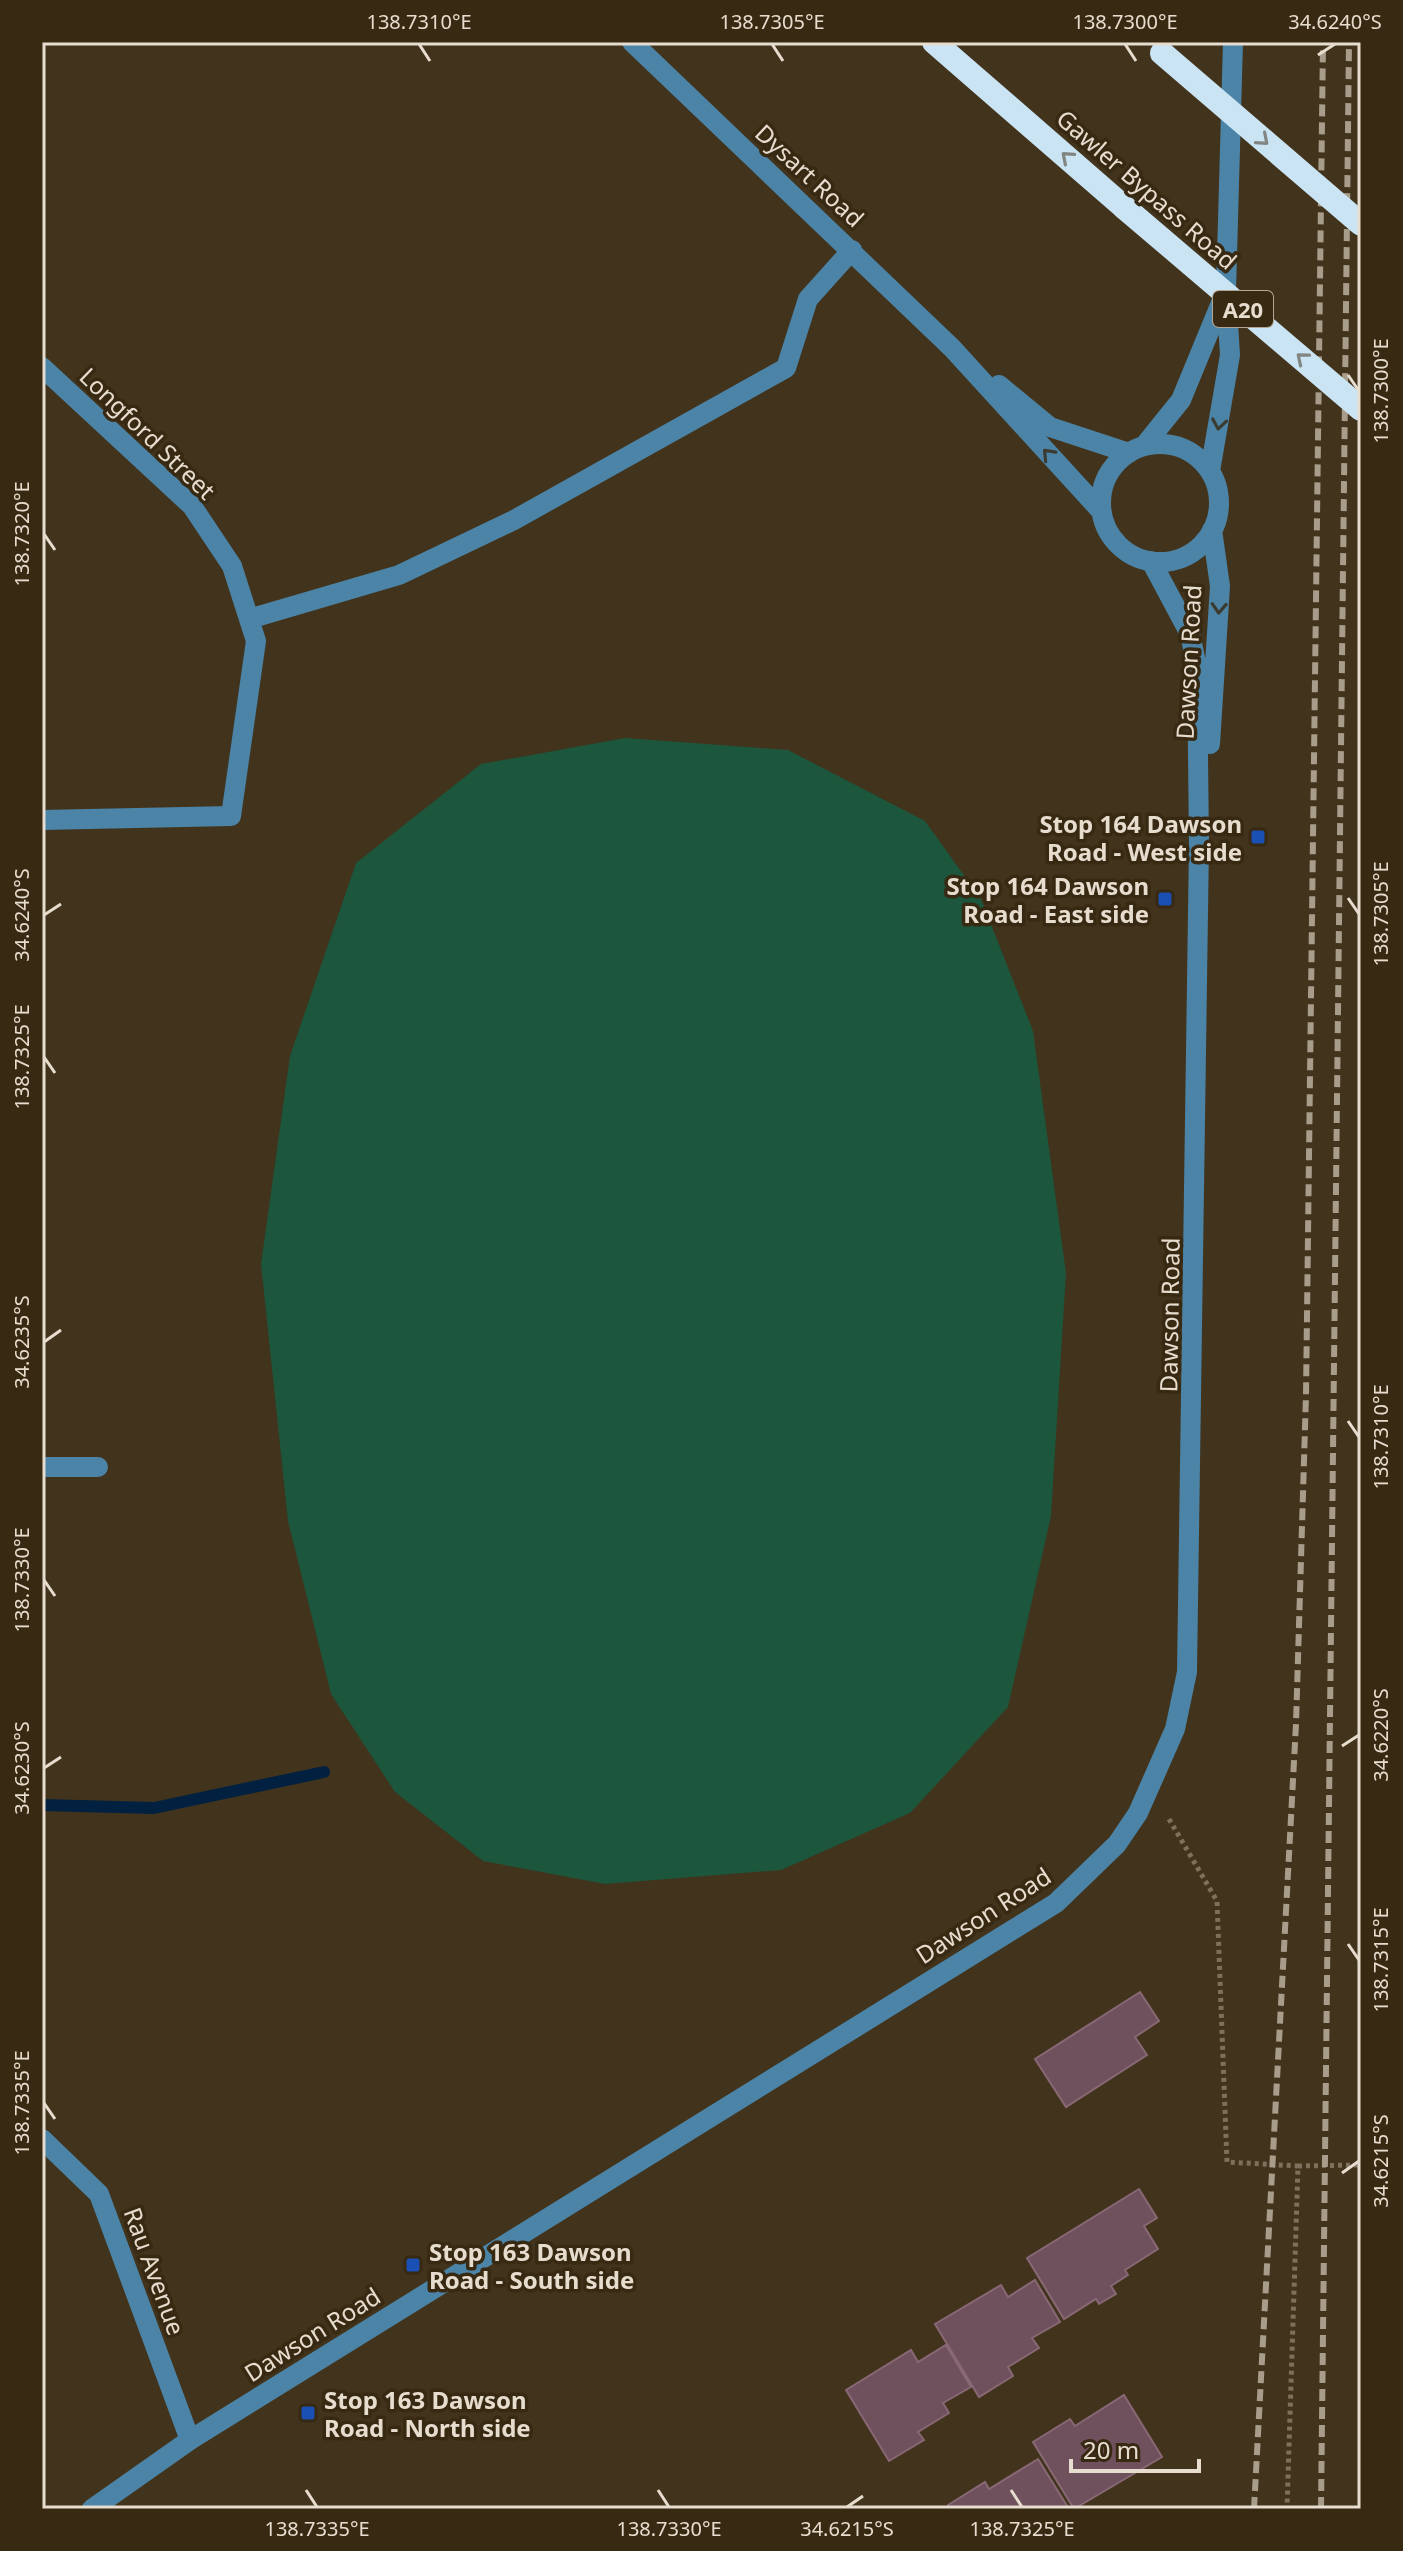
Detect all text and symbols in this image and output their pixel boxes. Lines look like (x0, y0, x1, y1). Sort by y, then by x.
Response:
text: 138.7310°E (366, 8, 472, 35)
text: 138.7305°E (719, 8, 825, 35)
text: 138.7300°E (1072, 8, 1178, 35)
text: 34.6240°S (1288, 8, 1382, 35)
street label: Gawler Bypass Road (1050, 102, 1244, 276)
street label: Dysart Road (749, 116, 871, 234)
one-way arrow (1254, 130, 1269, 145)
one-way arrow (1061, 152, 1076, 167)
road number: A20 (1213, 291, 1273, 327)
text: 138.7300°E (1367, 338, 1394, 444)
one-way arrow (1296, 353, 1311, 368)
street label: Longford Street (73, 360, 223, 507)
one-way arrow (1211, 417, 1228, 430)
one-way arrow (1042, 449, 1057, 463)
text: 138.7320°E (8, 481, 35, 587)
street label: Dawson Road (1167, 584, 1209, 740)
one-way arrow (1210, 602, 1227, 615)
place label: Stop 164 Dawson Road - West side (1039, 807, 1242, 868)
marker: Stop 164 Dawson Road - West side (1249, 828, 1267, 846)
text: 138.7305°E (1367, 861, 1394, 967)
text: 34.6240°S (8, 868, 35, 962)
place label: Stop 164 Dawson Road - East side (946, 869, 1149, 930)
marker: Stop 164 Dawson Road - East side (1156, 890, 1174, 908)
text: 138.7325°E (8, 1004, 35, 1110)
street label: Dawson Road (1151, 1237, 1187, 1393)
text: 34.6235°S (8, 1295, 35, 1389)
text: 138.7310°E (1367, 1384, 1394, 1490)
text: 138.7330°E (8, 1527, 35, 1633)
text: 34.6220°S (1367, 1688, 1394, 1782)
text: 34.6230°S (8, 1721, 35, 1815)
street label: Dawson Road (909, 1859, 1057, 1971)
text: 138.7315°E (1367, 1907, 1394, 2013)
text: 138.7335°E (8, 2050, 35, 2156)
text: 34.6215°S (1367, 2114, 1394, 2208)
street label: Rau Avenue (117, 2203, 193, 2339)
place label: Stop 163 Dawson Road - South side (429, 2235, 634, 2296)
marker: Stop 163 Dawson Road - South side (404, 2256, 422, 2274)
street label: Dawson Road (238, 2279, 386, 2389)
place label: Stop 163 Dawson Road - North side (324, 2383, 531, 2444)
marker: Stop 163 Dawson Road - North side (299, 2404, 317, 2422)
scale bar (1071, 2423, 1199, 2473)
text: 20 m (1083, 2433, 1139, 2466)
text: 138.7335°E (264, 2515, 370, 2542)
text: 138.7330°E (616, 2515, 722, 2542)
text: 34.6215°S (800, 2515, 894, 2542)
text: 138.7325°E (969, 2515, 1075, 2542)

